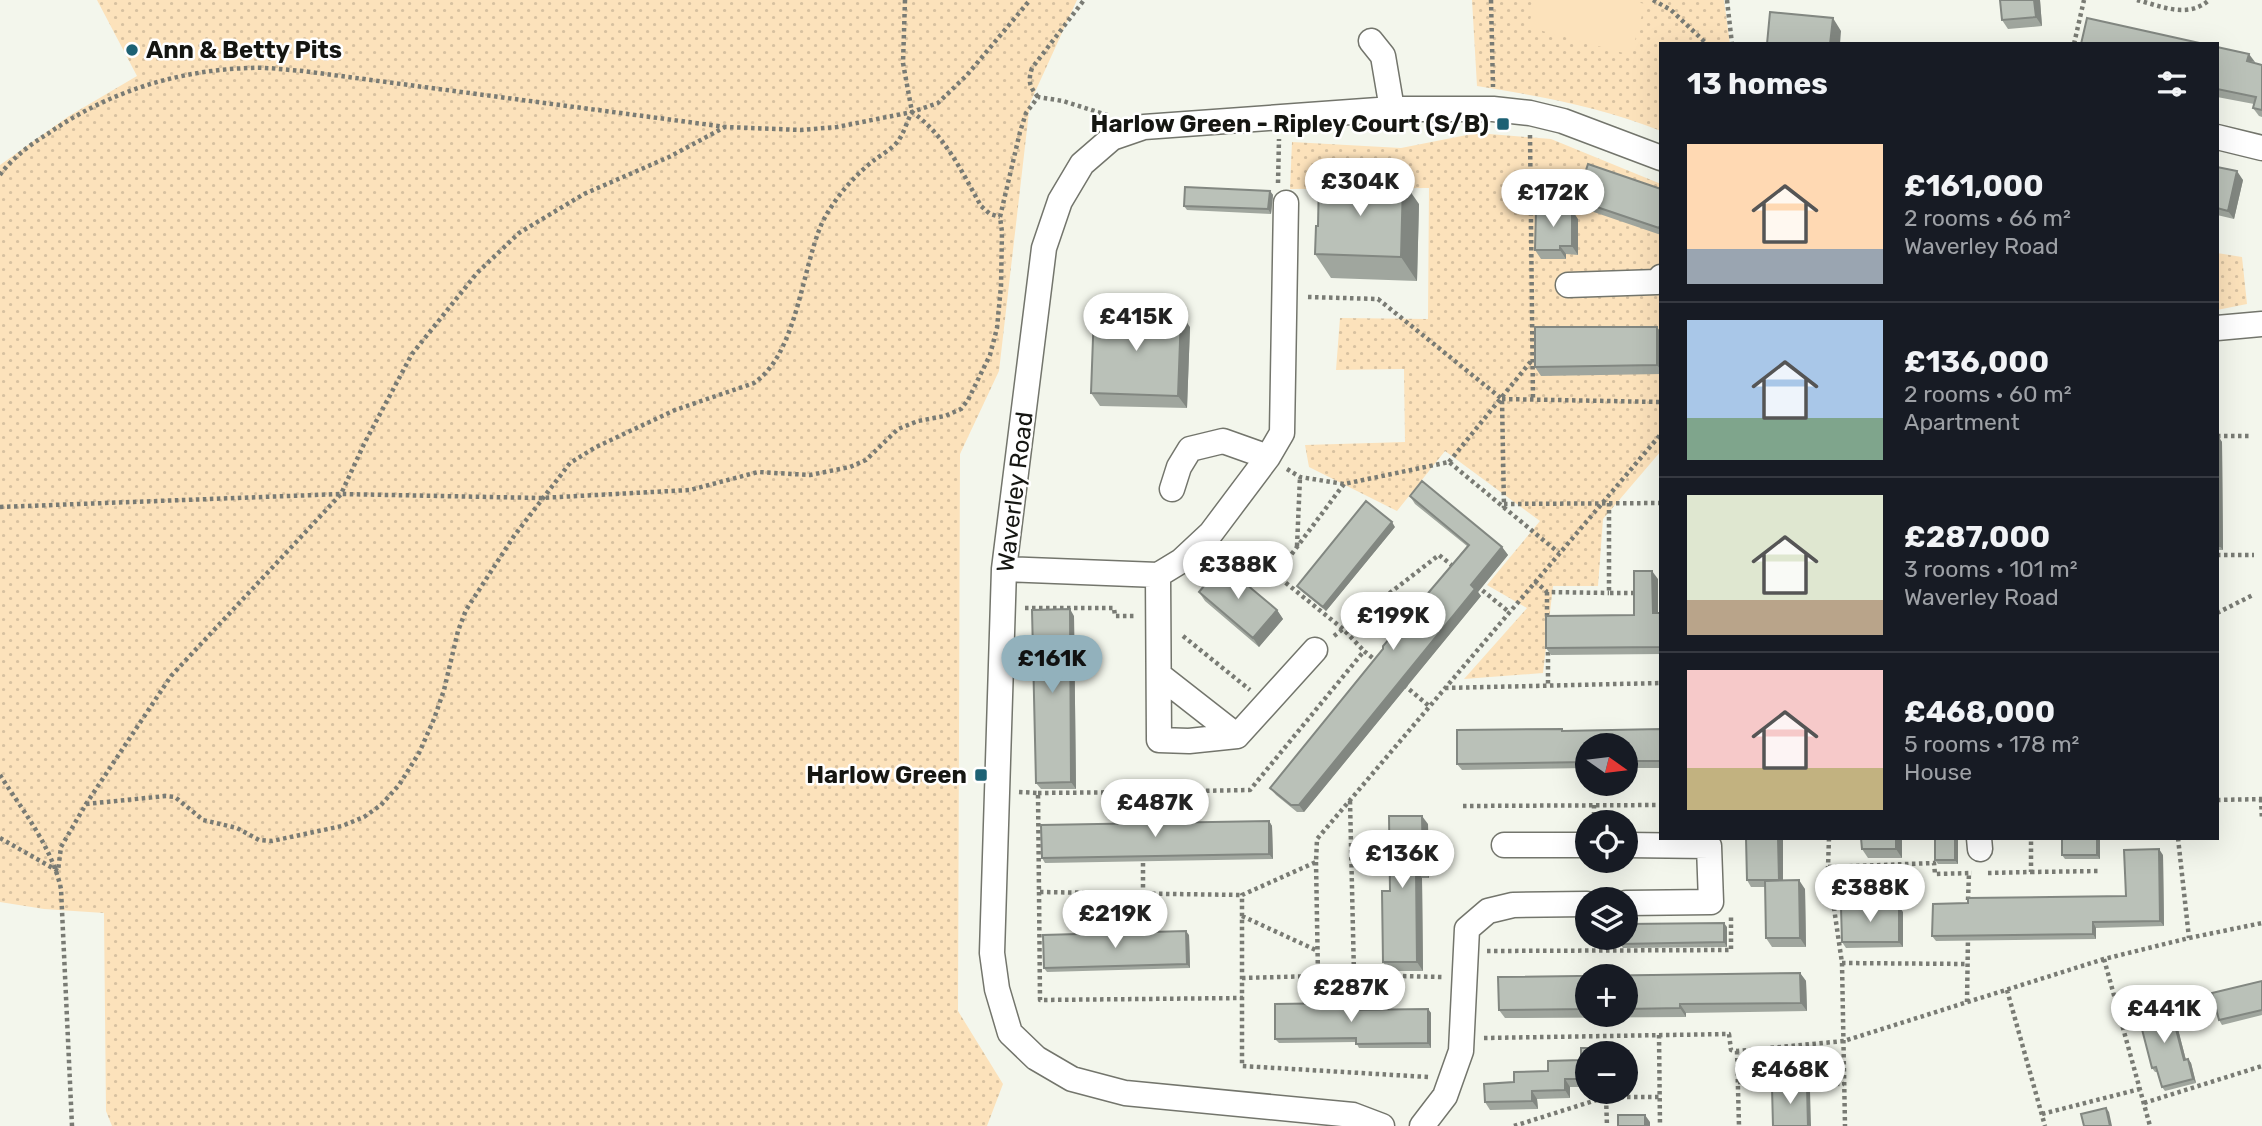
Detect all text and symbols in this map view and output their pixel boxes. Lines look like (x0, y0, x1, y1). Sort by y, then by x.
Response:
place label: Ann & Betty Pits (146, 36, 342, 64)
marker: Ann & Betty Pits (124, 42, 140, 58)
icon: filters (2153, 65, 2191, 103)
text: 13 homes (1687, 66, 1828, 102)
place label: Harlow Green - Ripley Court (S/B) (1091, 110, 1489, 138)
marker: Harlow Green - Ripley Court (S/B) (1495, 116, 1511, 132)
pin: £304K (1311, 158, 1409, 218)
text: £304K (1321, 167, 1399, 195)
text: £161,000 (1904, 168, 2044, 204)
pin: £172K (1504, 170, 1602, 229)
icon: home (1743, 172, 1827, 256)
text: £172K (1517, 178, 1589, 206)
text: 2 rooms · 66 m² (1904, 204, 2071, 232)
text: Waverley Road (1904, 232, 2059, 260)
pin: £415K (1087, 294, 1185, 353)
text: £415K (1099, 302, 1173, 330)
text: £136,000 (1904, 344, 2049, 380)
icon: home (1743, 348, 1827, 432)
text: 2 rooms · 60 m² (1904, 380, 2072, 408)
text: Apartment (1904, 408, 2020, 436)
street label: Waverley Road (991, 410, 1039, 574)
text: £287,000 (1904, 519, 2050, 555)
icon: home (1743, 523, 1827, 607)
pin: £388K (1189, 542, 1287, 601)
text: £388K (1199, 550, 1277, 578)
text: 3 rooms · 101 m² (1904, 555, 2078, 583)
text: Waverley Road (1904, 583, 2059, 611)
pin: £199K (1344, 592, 1442, 652)
text: £199K (1357, 601, 1429, 629)
pin: £161K (1003, 636, 1101, 695)
text: £161K (1017, 644, 1087, 672)
text: £468,000 (1904, 694, 2055, 730)
icon: home (1743, 698, 1827, 782)
text: 5 rooms · 178 m² (1904, 730, 2079, 758)
north arrow (1575, 733, 1638, 796)
map controls (1575, 733, 1638, 1104)
text: House (1904, 758, 1972, 786)
place label: Harlow Green (806, 761, 967, 789)
marker: Harlow Green (973, 767, 989, 783)
pin: £487K (1106, 780, 1204, 839)
text: £487K (1117, 788, 1193, 816)
button: locate (1575, 810, 1638, 873)
pin: £136K (1353, 830, 1451, 890)
text: £136K (1365, 839, 1439, 867)
pin: £388K (1821, 864, 1919, 924)
text: £388K (1831, 873, 1909, 901)
button: layers (1575, 887, 1638, 950)
pin: £219K (1066, 890, 1164, 950)
text: £219K (1079, 899, 1151, 927)
pin: £287K (1302, 964, 1400, 1024)
button: + (1575, 964, 1638, 1027)
text: £287K (1313, 973, 1389, 1001)
pin: £441K (2115, 986, 2213, 1045)
text: £441K (2127, 994, 2201, 1022)
button: − (1575, 1041, 1638, 1104)
pin: £468K (1741, 1046, 1839, 1106)
text: £468K (1751, 1055, 1829, 1083)

